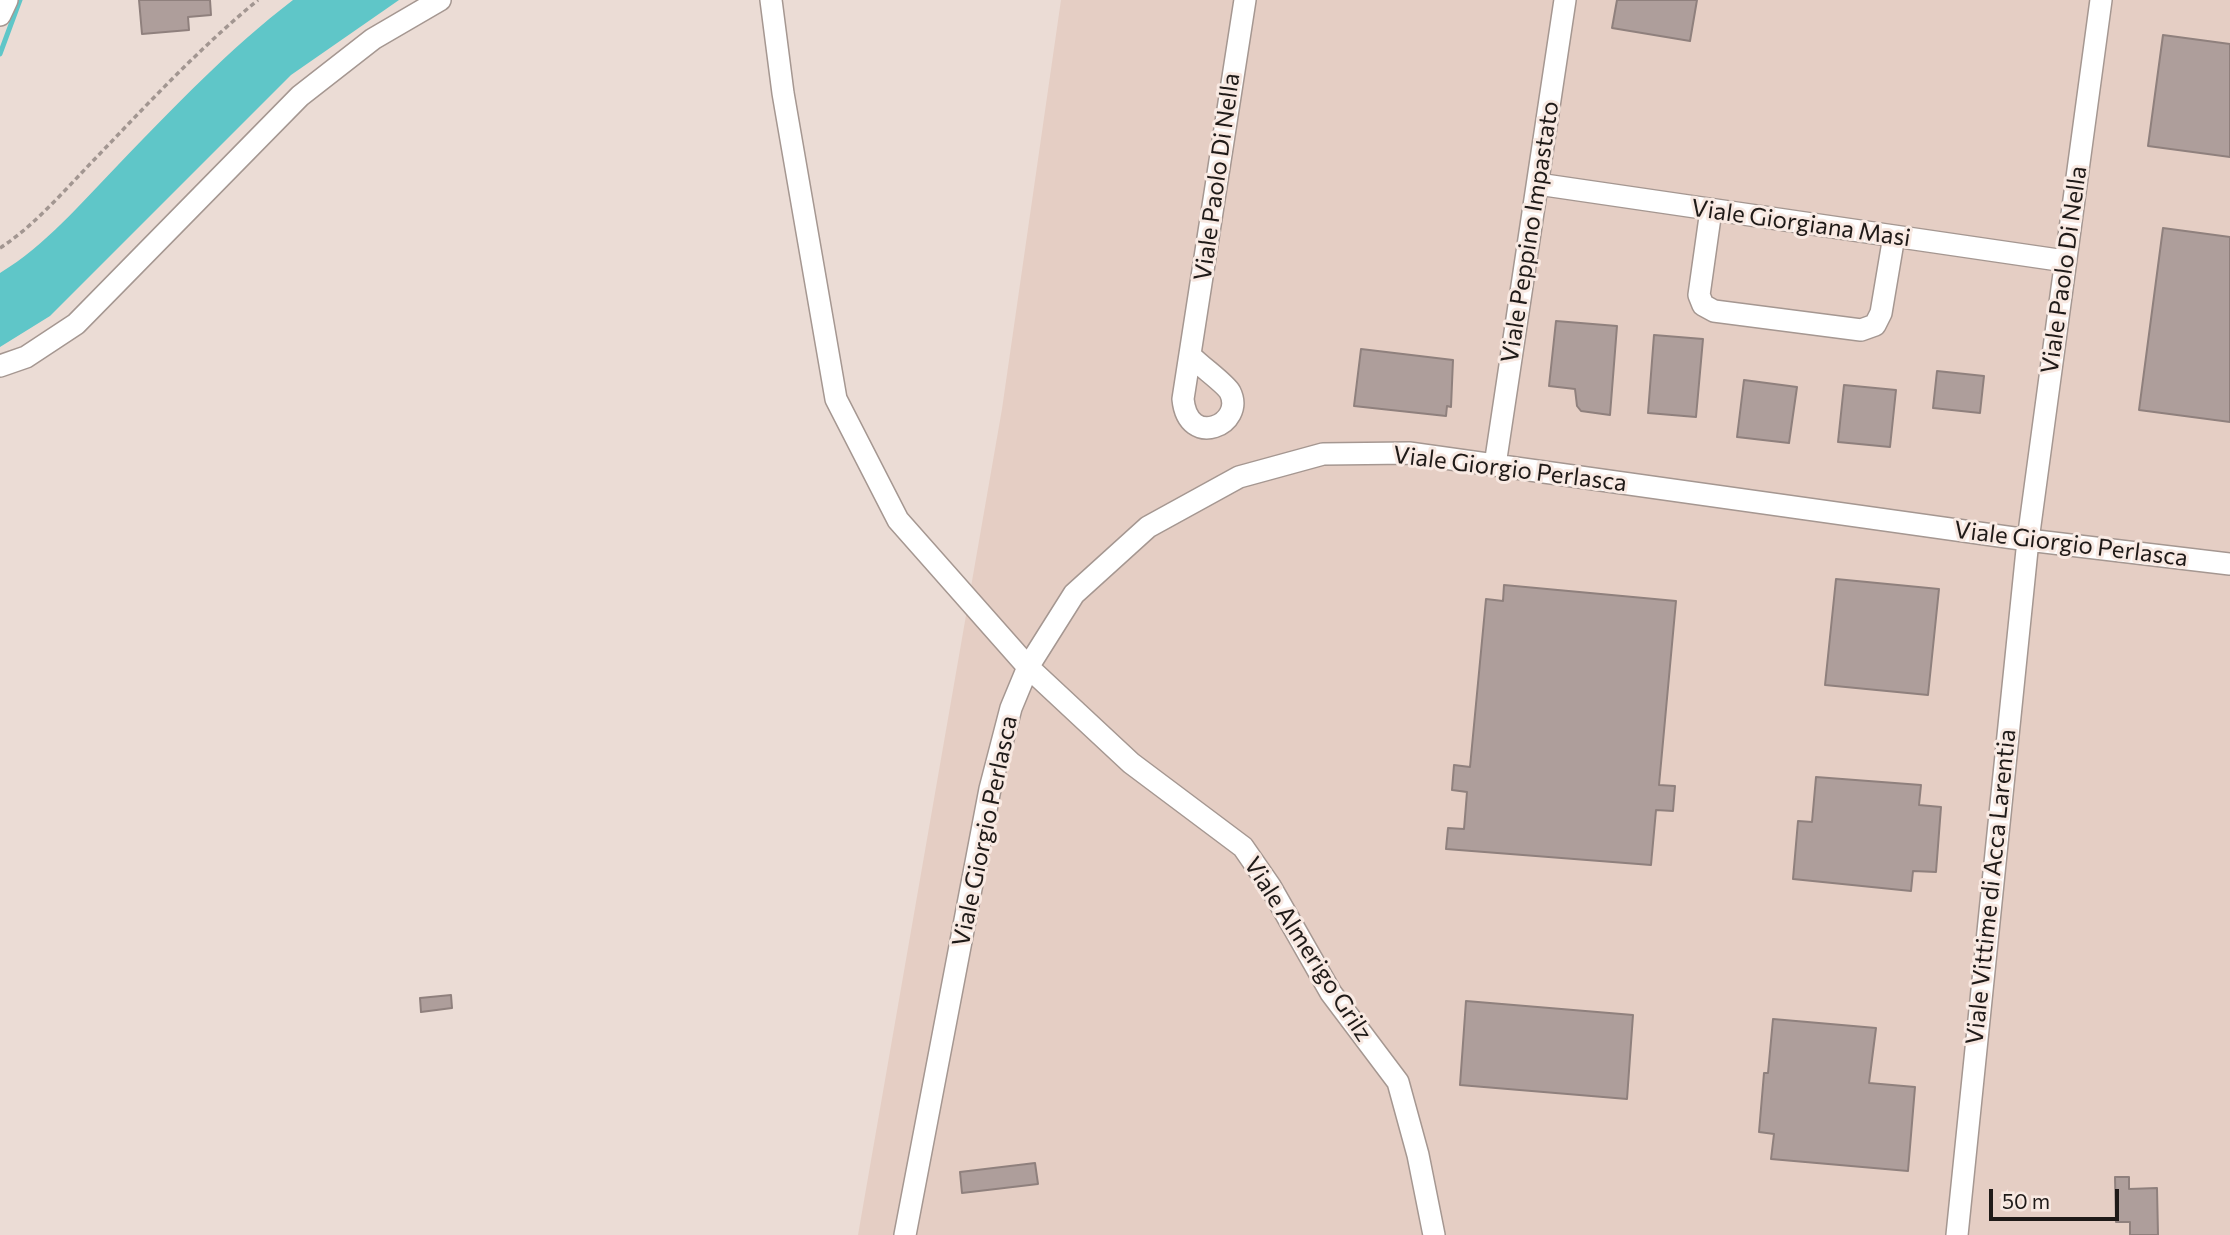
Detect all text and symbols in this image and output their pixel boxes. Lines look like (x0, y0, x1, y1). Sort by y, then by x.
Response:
street label: Viale Paolo Di Nella (1188, 71, 1246, 283)
street label: Viale Peppino Impastato (1495, 99, 1565, 365)
street label: Viale Paolo Di Nella (2035, 164, 2093, 376)
street label: Viale Giorgiana Masi (1689, 193, 1913, 253)
street label: Viale Giorgio Perlasca (1392, 440, 1628, 498)
street label: Viale Giorgio Perlasca (1953, 515, 2189, 573)
street label: Viale Giorgio Perlasca (946, 713, 1024, 949)
street label: Viale Vittime di Acca Larentia (1960, 728, 2022, 1046)
street label: Viale Almerigo Grilz (1238, 852, 1378, 1046)
scale bar (1992, 1176, 2122, 1220)
text: 50 m (2002, 1188, 2050, 1213)

